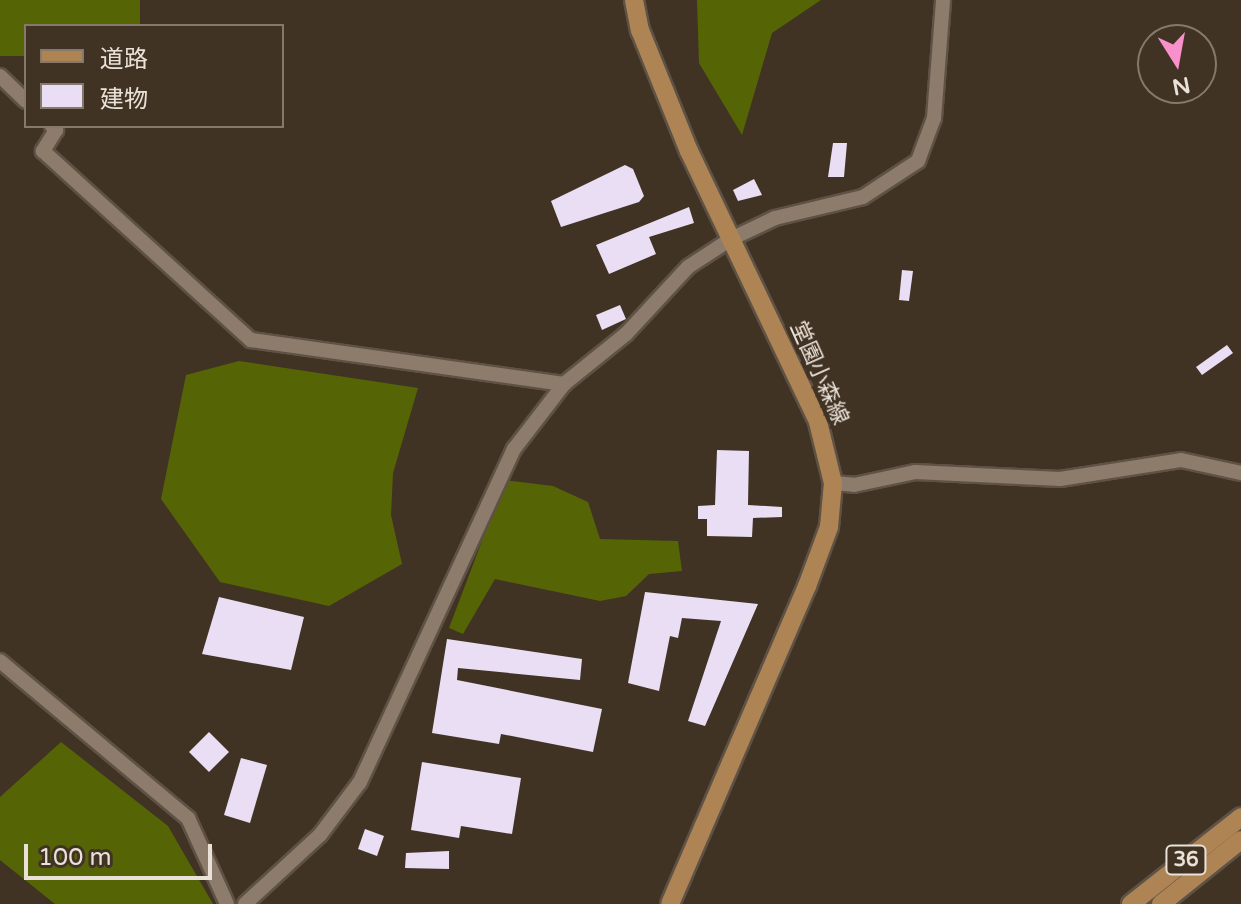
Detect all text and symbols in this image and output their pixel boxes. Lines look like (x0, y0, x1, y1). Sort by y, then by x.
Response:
legend (24, 24, 284, 128)
north arrow (1137, 24, 1217, 104)
text: 道路 (100, 45, 148, 74)
text: N (1170, 71, 1192, 100)
text: 建物 (100, 85, 148, 114)
street label: 堂園小森線 (785, 317, 853, 429)
scale bar (28, 828, 216, 878)
text: 100 m (38, 843, 112, 872)
road number: 36 (1164, 844, 1208, 876)

